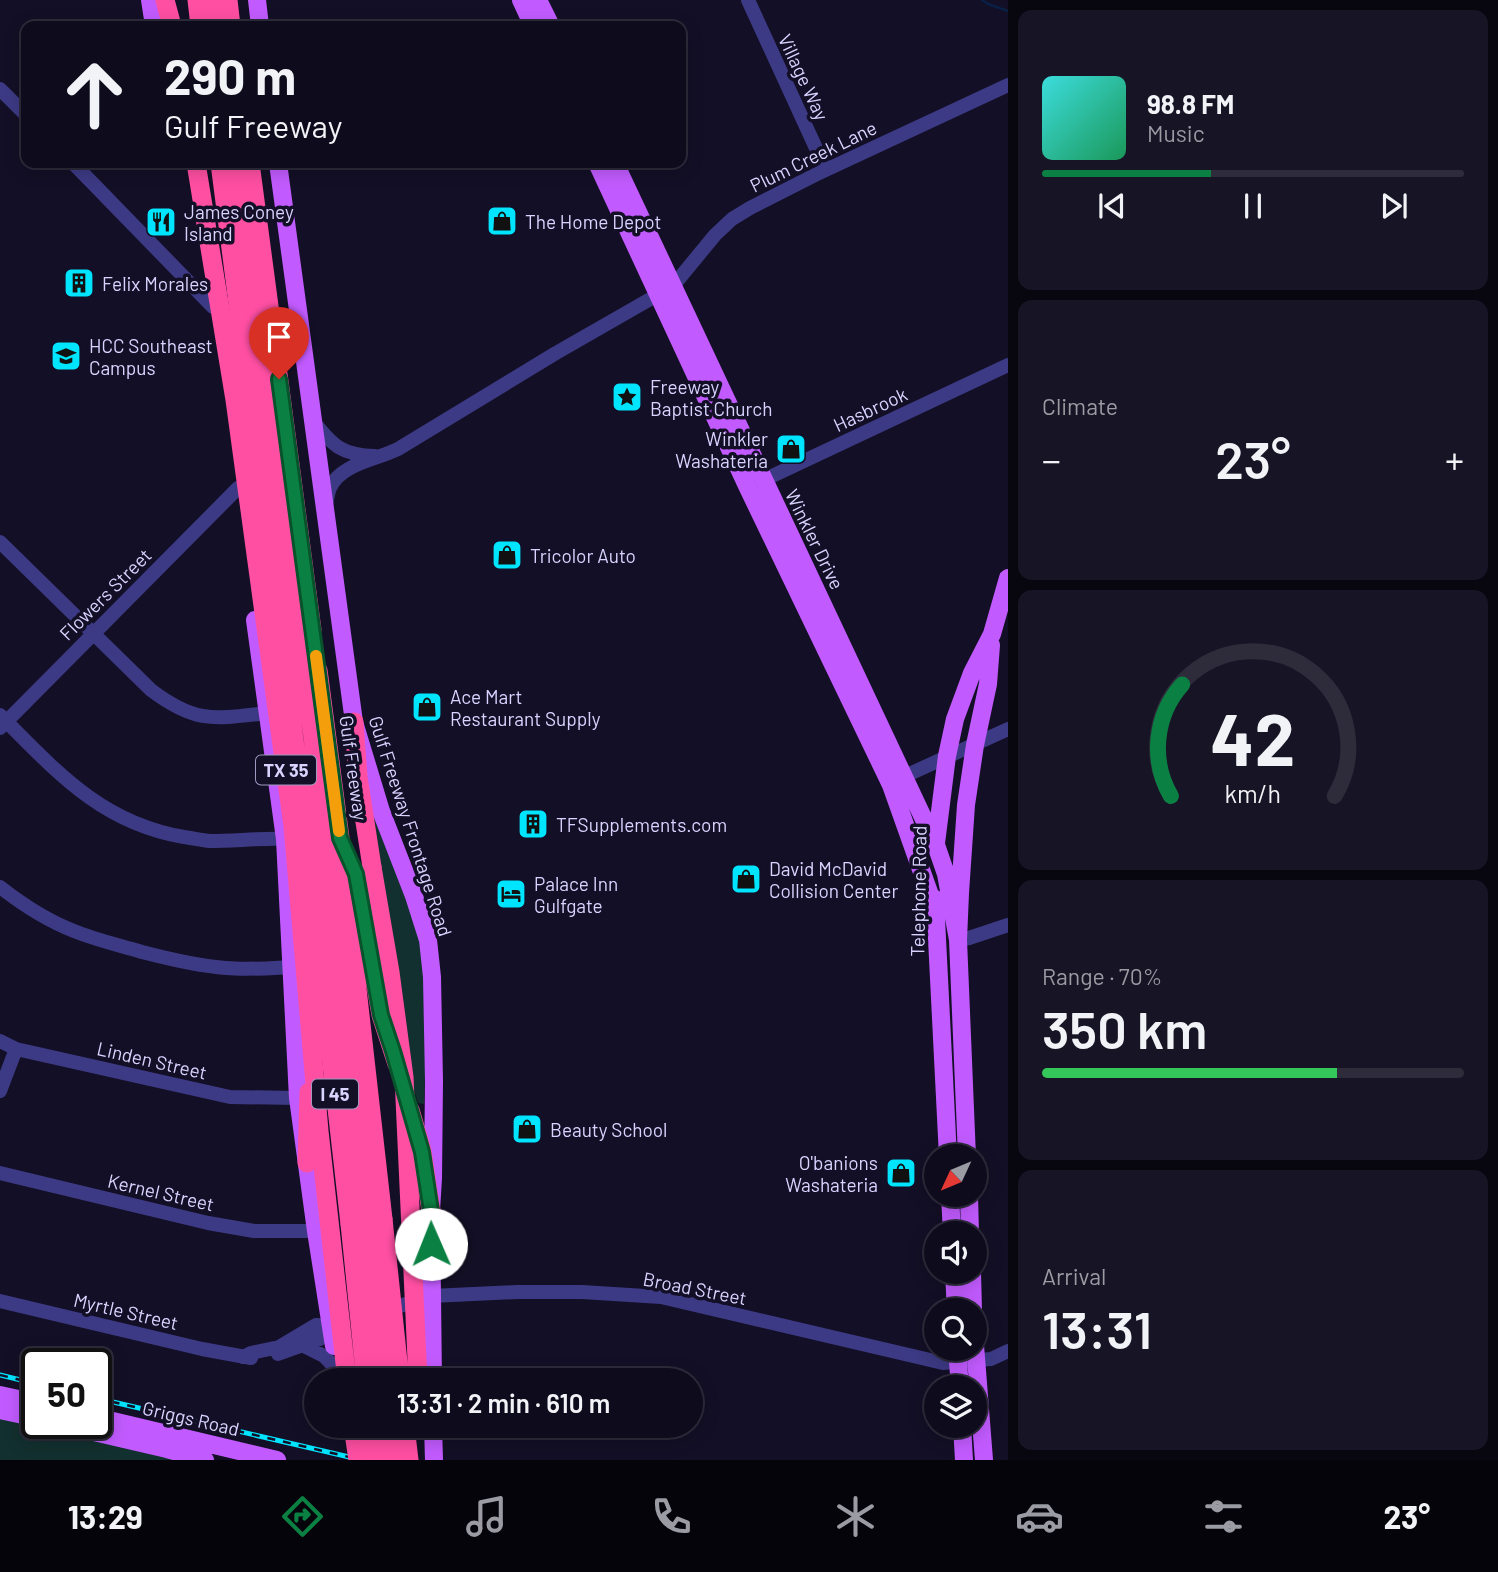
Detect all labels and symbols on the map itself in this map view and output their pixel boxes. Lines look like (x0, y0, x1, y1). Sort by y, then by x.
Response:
street label: Village Way (774, 30, 834, 124)
street label: Plum Creek Lane (746, 115, 880, 197)
place label: James Coney Island (184, 200, 294, 245)
shop icon: The Home Depot (485, 204, 519, 238)
restaurant icon: James Coney Island (144, 205, 178, 239)
place label: The Home Depot (525, 210, 662, 233)
building icon: Felix Morales (62, 266, 96, 300)
place label: Felix Morales (102, 272, 208, 295)
pin (249, 307, 309, 379)
place label: HCC Southeast Campus (89, 334, 213, 379)
school or university icon: HCC Southeast Campus (49, 339, 83, 373)
place label: Freeway Baptist Church (650, 375, 773, 420)
place icon: Freeway Baptist Church (610, 380, 644, 414)
street label: Hasbrook (829, 382, 911, 436)
place label: Winkler Washateria (675, 427, 768, 472)
shop icon: Winkler Washateria (774, 432, 808, 466)
street label: Winkler Drive (781, 485, 849, 593)
shop icon: Tricolor Auto (490, 538, 524, 572)
street label: Flowers Street (54, 543, 156, 645)
place label: Tricolor Auto (530, 544, 636, 567)
place label: Ace Mart Restaurant Supply (450, 685, 601, 730)
shop icon: Ace Mart Restaurant Supply (410, 690, 444, 724)
street label: Gulf Freeway Frontage Road (364, 713, 458, 939)
street label: Gulf Freeway (335, 714, 373, 822)
road number: TX 35 (256, 756, 316, 784)
building icon: TFSupplements.com (516, 807, 550, 841)
place label: TFSupplements.com (556, 813, 727, 836)
street label: Telephone Road (905, 825, 931, 957)
place label: David McDavid Collision Center (769, 857, 898, 902)
shop icon: David McDavid Collision Center (729, 862, 763, 896)
place label: Palace Inn Gulfgate (534, 872, 618, 917)
hotel icon: Palace Inn Gulfgate (494, 877, 528, 911)
street label: Linden Street (95, 1036, 209, 1084)
road number: I 45 (312, 1079, 358, 1108)
shop icon: Beauty School (510, 1112, 544, 1146)
place label: Beauty School (550, 1118, 667, 1141)
north arrow (924, 1144, 987, 1208)
place label: O'banions Washateria (785, 1151, 878, 1196)
shop icon: O'banions Washateria (884, 1156, 918, 1190)
street label: Kernel Street (105, 1169, 217, 1215)
position arrow (394, 1207, 468, 1281)
street label: Broad Street (641, 1267, 749, 1309)
street label: Myrtle Street (71, 1288, 181, 1334)
speed limit sign: 50 (21, 1348, 112, 1439)
street label: Griggs Road (140, 1396, 242, 1440)

